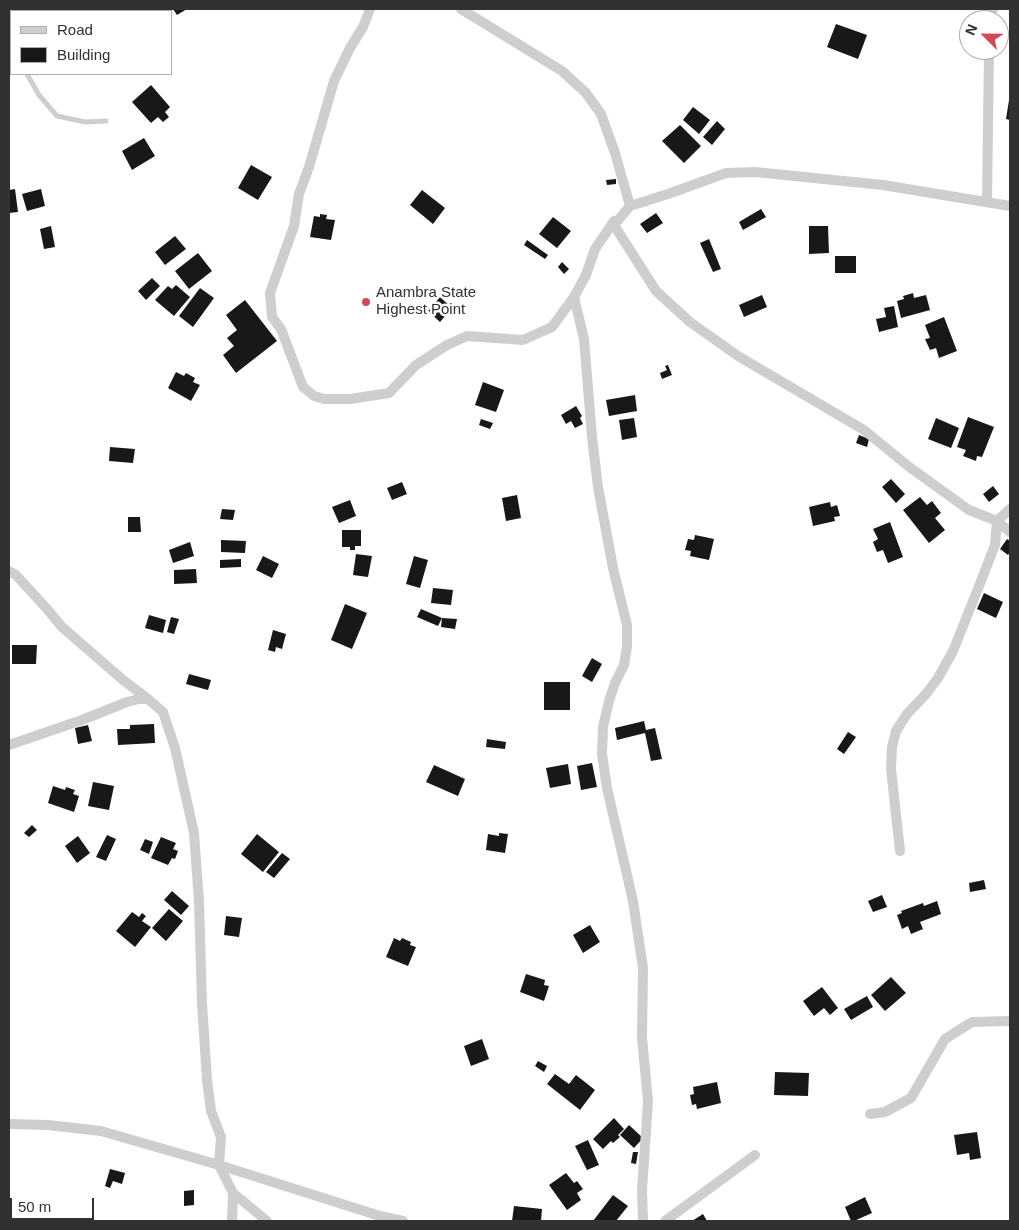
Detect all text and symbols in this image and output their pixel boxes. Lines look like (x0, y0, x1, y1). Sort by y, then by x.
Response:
legend (10, 10, 172, 75)
north arrow (959, 10, 1009, 60)
text: Road (57, 21, 93, 38)
text: N (962, 22, 980, 37)
text: Building (57, 46, 110, 63)
place label: Anambra State Highest Point (376, 284, 476, 319)
marker: Anambra State Highest Point (360, 296, 372, 308)
scale bar (12, 1188, 96, 1220)
text: 50 m (18, 1198, 51, 1215)

